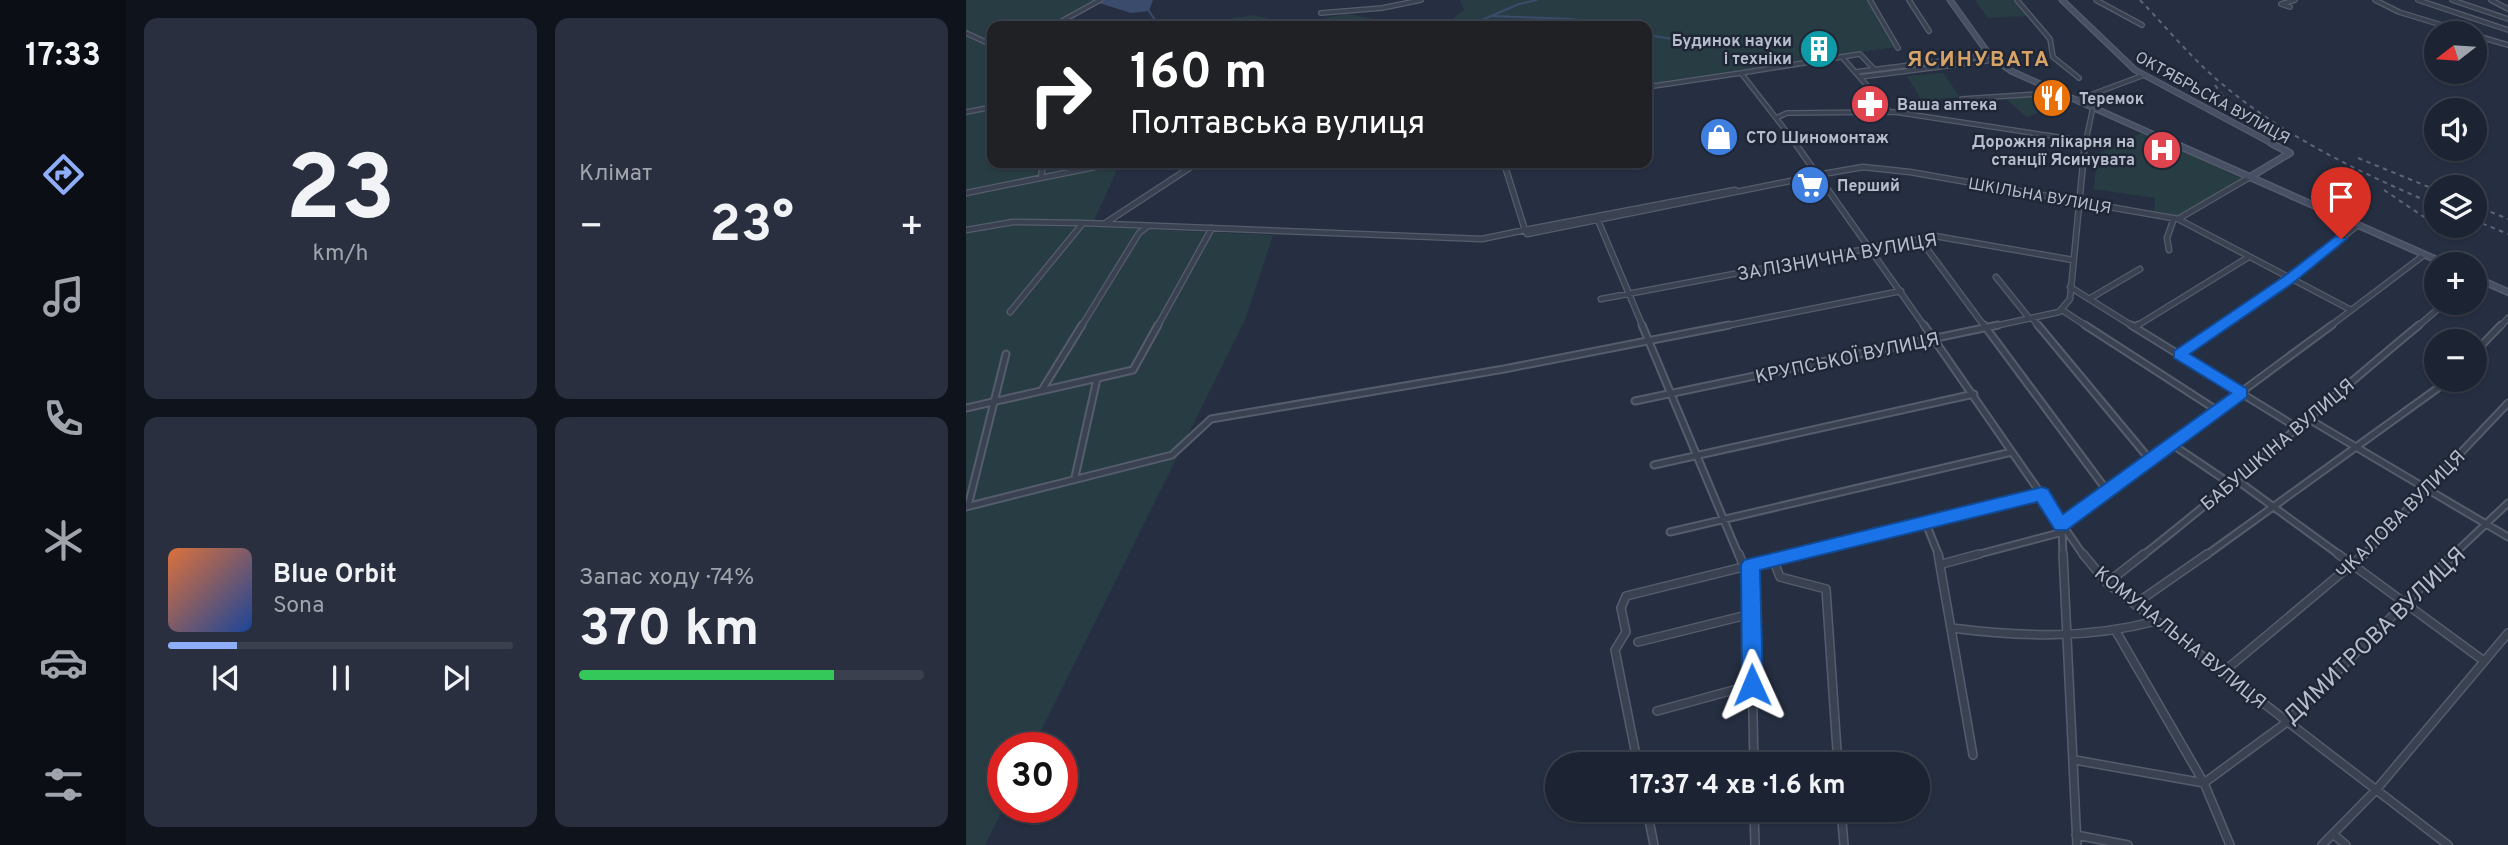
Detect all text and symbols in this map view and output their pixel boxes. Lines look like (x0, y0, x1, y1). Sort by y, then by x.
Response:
north arrow (2424, 21, 2487, 84)
map controls (2424, 21, 2487, 392)
building icon: Будинок науки і техніки (1798, 28, 1840, 70)
place label: Будинок науки і техніки (1672, 32, 1792, 70)
text: 17:33 (25, 37, 101, 77)
text: 160 m (1130, 44, 1267, 106)
district label: ЯСИНУВАТА (1907, 47, 2051, 74)
street label: ОКТЯБРЬСКА ВУЛИЦЯ (2131, 48, 2293, 150)
icon: right (1015, 49, 1106, 140)
restaurant icon: Теремок (2031, 77, 2073, 119)
pharmacy icon: Ваша аптека (1849, 83, 1891, 125)
place label: Теремок (2079, 90, 2144, 110)
place label: Ваша аптека (1897, 96, 1997, 116)
button: sound (2424, 98, 2487, 161)
text: Полтавська вулиця (1130, 105, 1425, 145)
shop icon: СТО Шиномонтаж (1698, 116, 1740, 158)
place label: СТО Шиномонтаж (1746, 129, 1889, 149)
hospital icon: Дорожня лікарня на станції Ясинувата (2141, 129, 2183, 171)
place label: Дорожня лікарня на станції Ясинувата (1972, 133, 2135, 171)
text: 23 (285, 137, 396, 252)
icon: directions (39, 150, 88, 199)
text: Клімат (579, 160, 652, 189)
supermarket icon: Перший (1789, 164, 1831, 206)
pin (2311, 167, 2371, 239)
street label: ШКІЛЬНА ВУЛИЦЯ (1967, 175, 2113, 219)
button: layers (2424, 175, 2487, 238)
place label: Перший (1837, 177, 1900, 197)
icon: arrive (2322, 178, 2360, 216)
text: 23° (709, 194, 794, 260)
text: − (579, 204, 604, 253)
text: + (899, 204, 924, 253)
street label: ЗАЛІЗНИЧНА ВУЛИЦЯ (1735, 229, 1939, 287)
text: km/h (313, 240, 368, 269)
button: + (2424, 252, 2487, 315)
icon: music (39, 272, 88, 321)
street label: КРУПСЬКОЇ ВУЛИЦЯ (1753, 327, 1942, 390)
button: − (2424, 329, 2487, 392)
street label: БАБУШКІНА ВУЛИЦЯ (2196, 374, 2360, 517)
icon: phone (39, 394, 88, 443)
street label: ЧКАЛОВА ВУЛИЦЯ (2332, 446, 2471, 585)
icon: climate (39, 516, 88, 565)
street label: ДИМИТРОВА ВУЛИЦЯ (2278, 542, 2473, 732)
text: Blue Orbit (273, 559, 397, 592)
street label: КОМУНАЛЬНА ВУЛИЦЯ (2089, 562, 2271, 715)
text: Запас ходу · 74% (579, 564, 754, 593)
text: Sona (273, 592, 324, 621)
text: 370 km (579, 598, 759, 664)
icon: car (39, 638, 88, 687)
position arrow (1715, 648, 1789, 722)
icon: previous (207, 659, 245, 697)
icon: pause (322, 659, 360, 697)
icon: next (437, 659, 475, 697)
speed limit sign: 30 (987, 732, 1078, 823)
icon: filters (39, 760, 88, 809)
text: 17:37 · 4 хв · 1.6 km (1629, 770, 1846, 803)

